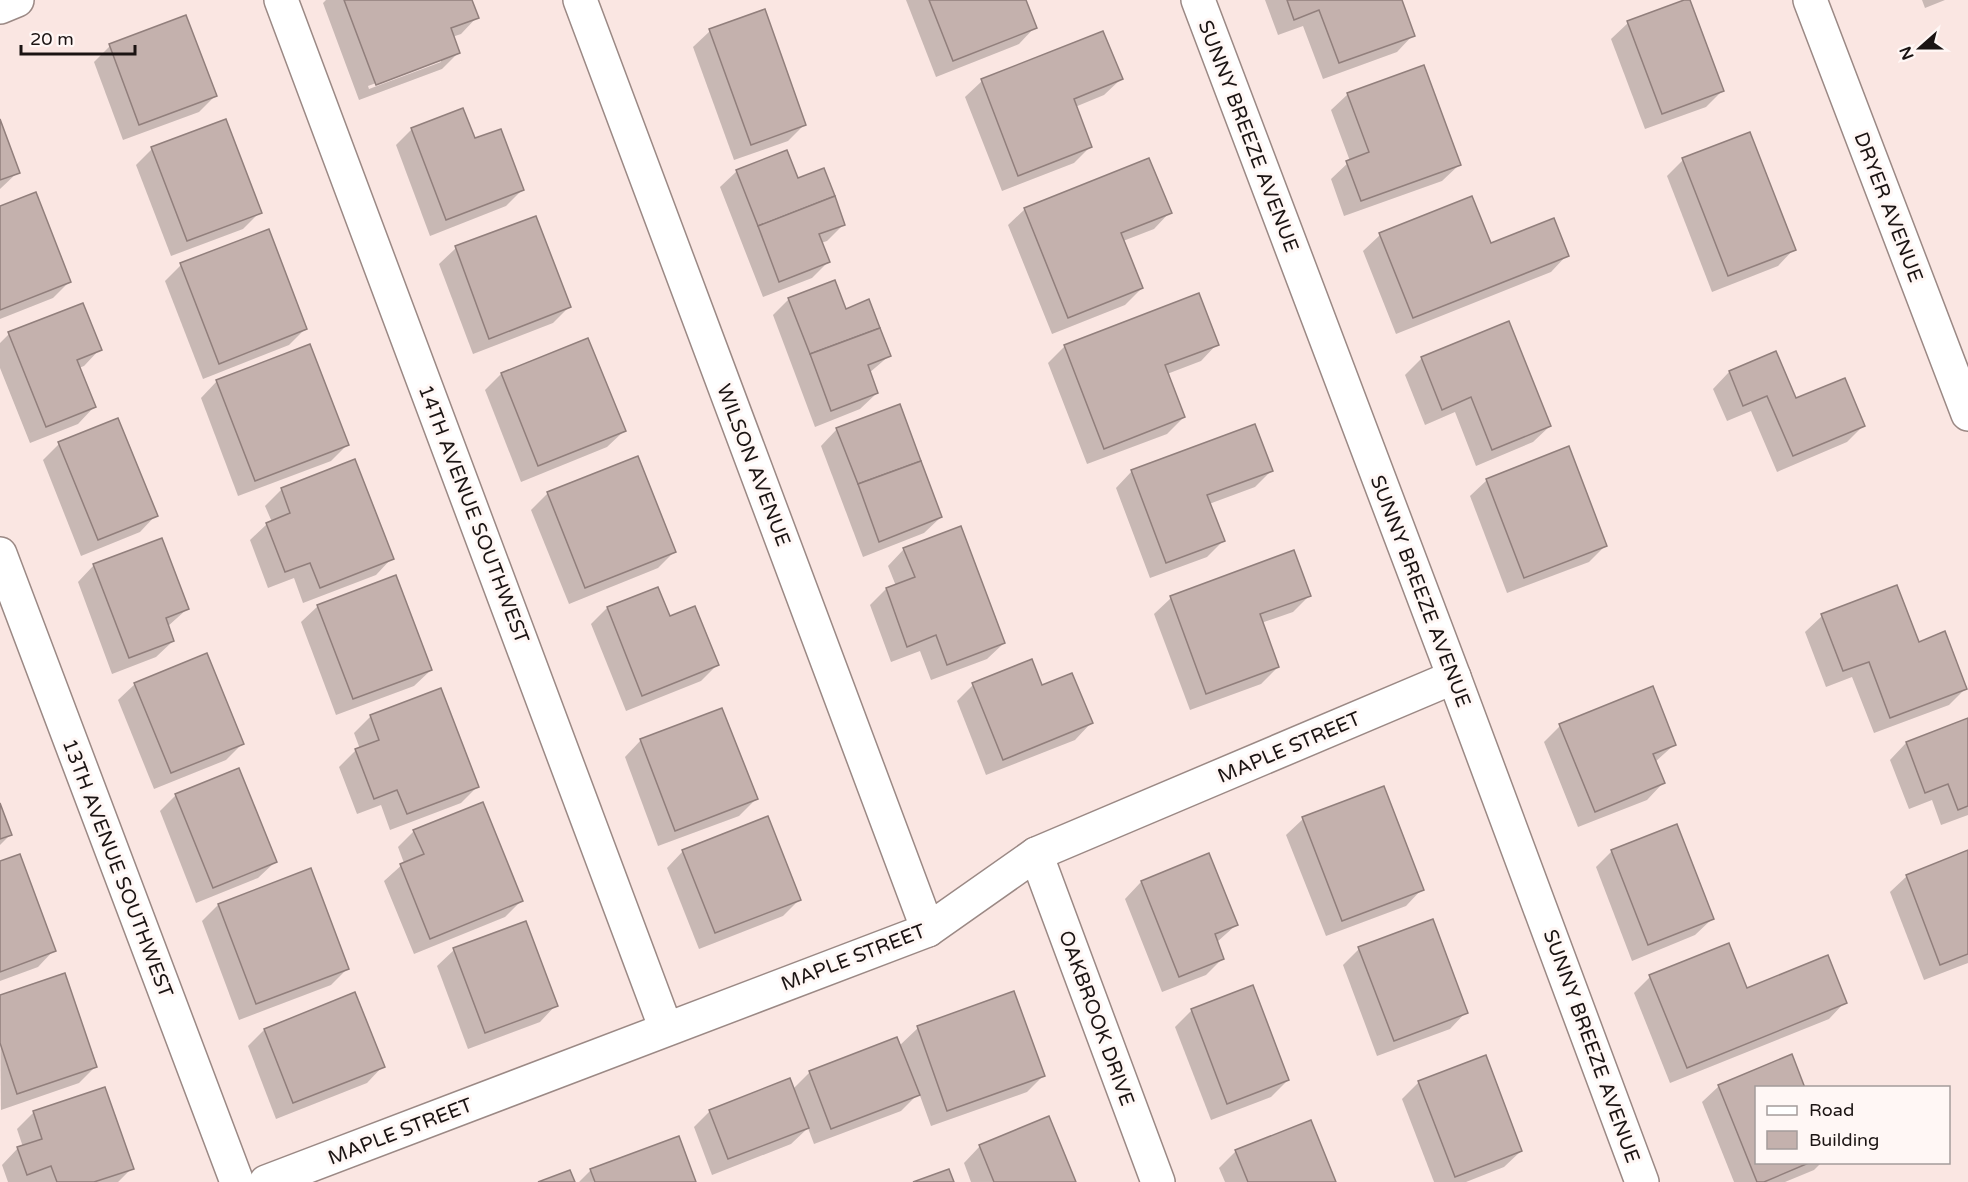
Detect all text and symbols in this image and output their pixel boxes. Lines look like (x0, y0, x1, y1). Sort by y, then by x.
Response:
street label: SUNNY BREEZE AVENUE (1193, 17, 1303, 256)
scale bar (21, 18, 135, 56)
north arrow (1890, 18, 1950, 78)
text: 20 m (30, 28, 74, 50)
text: N (1895, 43, 1919, 63)
street label: DRYER AVENUE (1848, 129, 1928, 286)
street label: WILSON AVENUE (711, 381, 795, 550)
street label: 14TH AVENUE SOUTHWEST (413, 382, 534, 647)
street label: SUNNY BREEZE AVENUE (1365, 472, 1475, 711)
street label: MAPLE STREET (1214, 707, 1364, 789)
street label: 13TH AVENUE SOUTHWEST (57, 736, 178, 1001)
street label: MAPLE STREET (778, 919, 929, 997)
street label: SUNNY BREEZE AVENUE (1538, 926, 1645, 1166)
street label: OAKBROOK DRIVE (1053, 927, 1139, 1109)
legend (1755, 1086, 1950, 1164)
street label: MAPLE STREET (325, 1093, 476, 1171)
text: Road (1809, 1099, 1854, 1121)
text: Building (1809, 1129, 1879, 1151)

